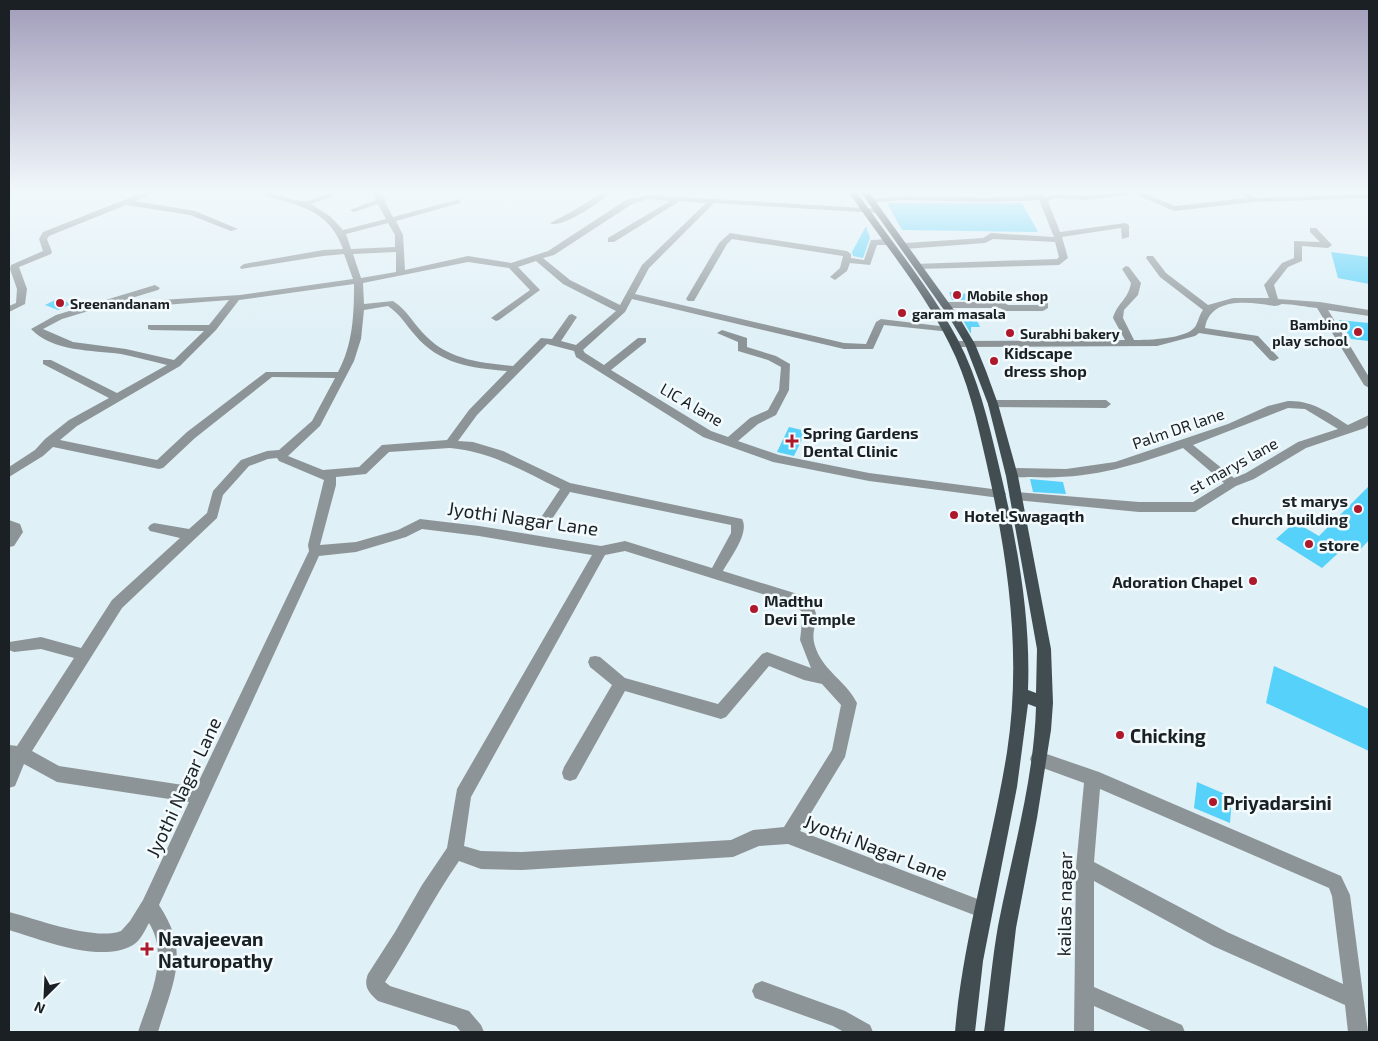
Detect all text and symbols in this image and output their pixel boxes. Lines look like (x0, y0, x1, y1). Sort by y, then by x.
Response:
place label: Mobile shop (967, 287, 1048, 304)
marker: Mobile shop (951, 289, 963, 301)
place label: Sreenandanam (70, 295, 170, 312)
marker: Sreenandanam (54, 297, 66, 309)
place label: garam masala (912, 305, 1006, 322)
marker: garam masala (896, 307, 908, 319)
place label: Bambino play school (1272, 316, 1348, 349)
place label: Surabhi bakery (1020, 325, 1120, 342)
marker: Bambino play school (1352, 326, 1364, 338)
marker: Surabhi bakery (1004, 327, 1016, 339)
place label: Kidscape dress shop (1004, 343, 1087, 380)
marker: Kidscape dress shop (988, 355, 1000, 367)
street label: LIC A lane (657, 378, 727, 430)
street label: Palm DR lane (1130, 403, 1226, 453)
place label: Spring Gardens Dental Clinic (803, 423, 919, 460)
street label: st marys lane (1185, 433, 1281, 497)
marker: Spring Gardens Dental Clinic (785, 434, 799, 448)
place label: st marys church building (1231, 491, 1349, 528)
street label: Jyothi Nagar Lane (446, 496, 600, 540)
marker: st marys church building (1352, 503, 1364, 515)
place label: Hotel Swagaqth (964, 506, 1084, 525)
marker: Hotel Swagaqth (948, 509, 960, 521)
place label: store (1319, 535, 1359, 554)
marker: store (1303, 538, 1315, 550)
place label: Adoration Chapel (1112, 572, 1244, 591)
marker: Adoration Chapel (1247, 575, 1259, 587)
place label: Madthu Devi Temple (764, 591, 855, 628)
marker: Madthu Devi Temple (748, 603, 760, 615)
street label: Jyothi Nagar Lane (140, 713, 226, 861)
place label: Chicking (1130, 724, 1206, 747)
marker: Chicking (1114, 729, 1126, 741)
place label: Priyadarsini (1223, 791, 1332, 815)
marker: Priyadarsini (1207, 796, 1219, 808)
street label: Jyothi Nagar Lane (801, 809, 951, 885)
street label: kailas nagar (1052, 851, 1076, 957)
place label: Navajeevan Naturopathy (158, 927, 273, 973)
marker: Navajeevan Naturopathy (140, 942, 154, 956)
north arrow (20, 971, 70, 1021)
text: N (31, 999, 48, 1018)

